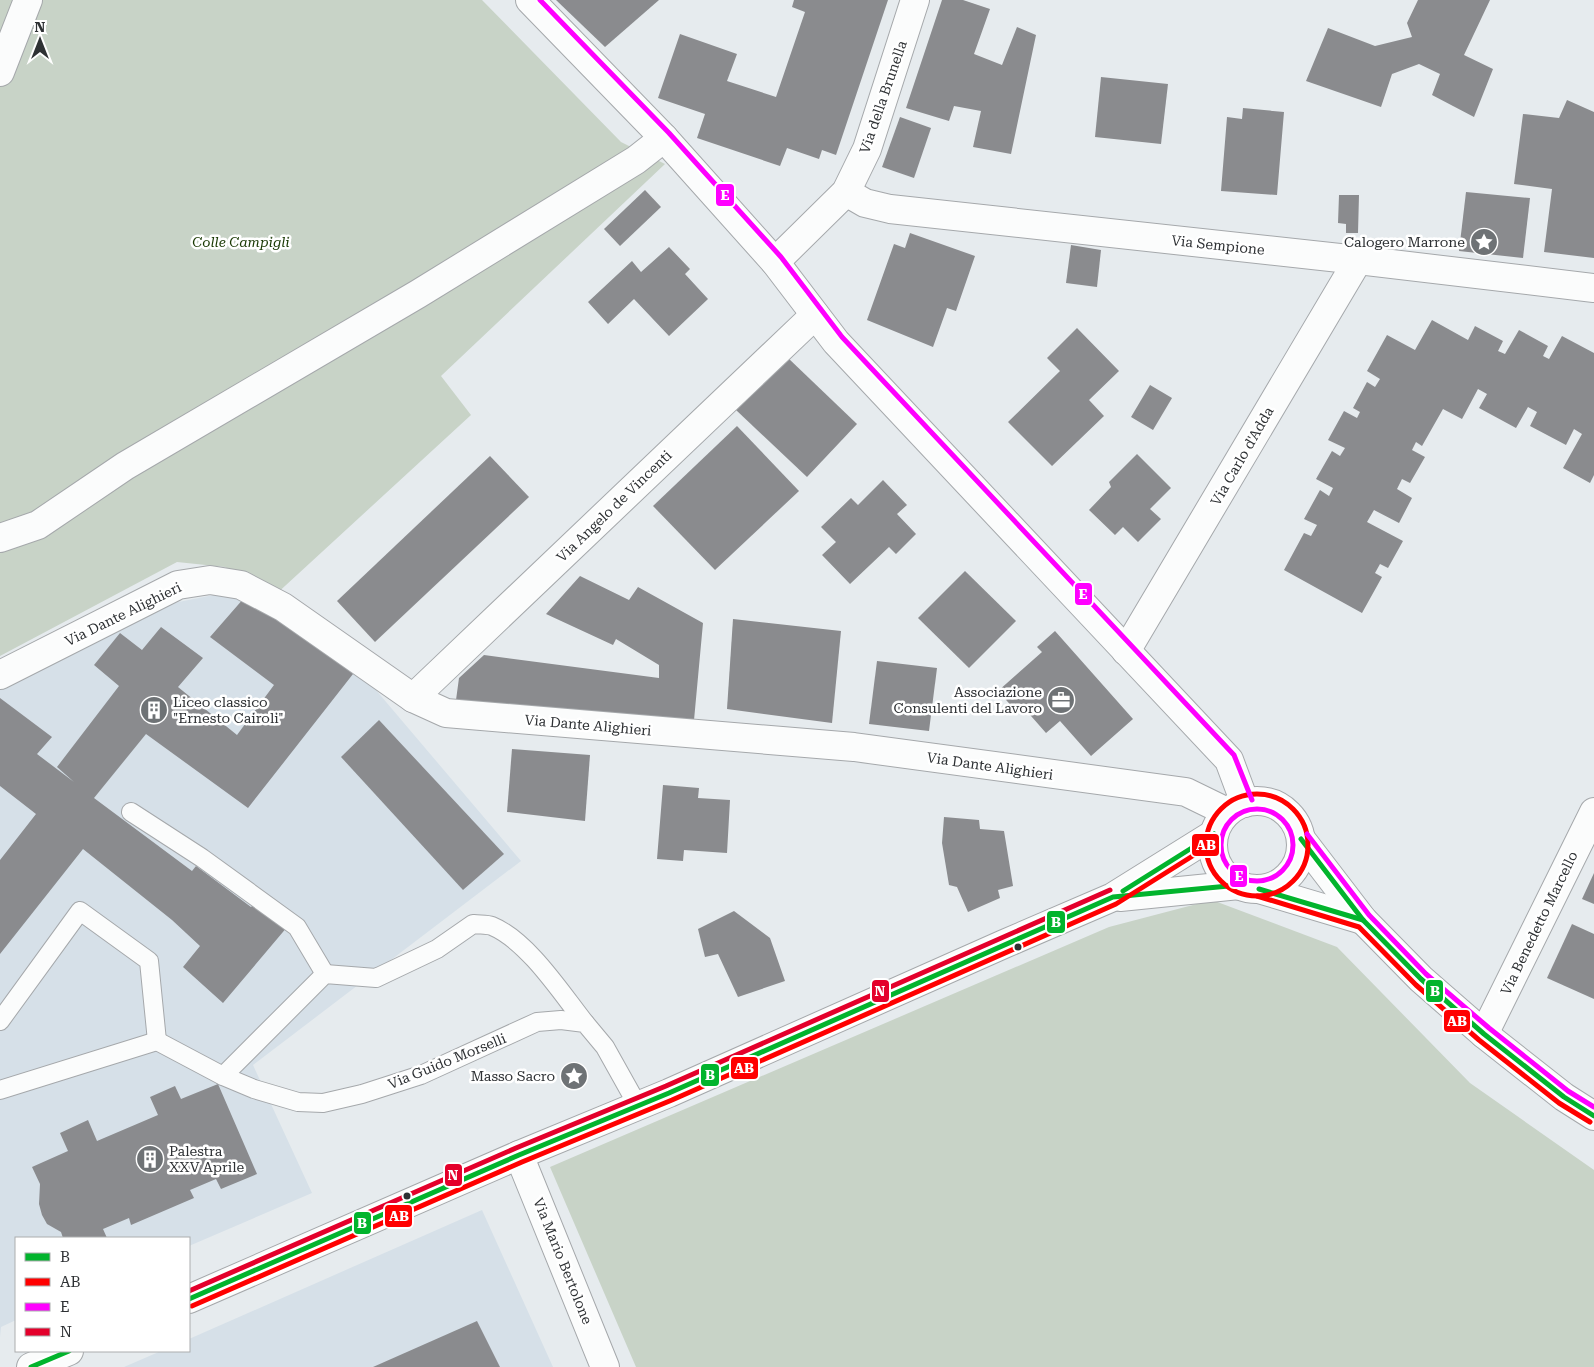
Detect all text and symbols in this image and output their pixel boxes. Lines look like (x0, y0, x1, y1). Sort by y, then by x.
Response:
north arrow (15, 15, 65, 65)
text: N (35, 19, 46, 35)
street label: Via della Brunella (856, 38, 910, 156)
line badge: E (715, 183, 735, 207)
text: E (720, 187, 730, 203)
place icon: Calogero Marrone (1469, 227, 1499, 257)
street label: Via Sempione (1171, 232, 1266, 258)
park label: Colle Campigli (192, 234, 290, 250)
place label: Calogero Marrone (1344, 234, 1465, 250)
street label: Via Carlo d'Adda (1207, 404, 1277, 508)
street label: Via Angelo de Vincenti (553, 447, 675, 565)
street label: Via Dante Alighieri (62, 579, 184, 649)
line badge: E (1074, 582, 1093, 606)
text: E (1078, 586, 1088, 602)
place label: Associazione Consulenti del Lavoro (894, 684, 1042, 716)
office icon: Associazione Consulenti del Lavoro (1046, 685, 1076, 715)
place label: Liceo classico "Ernesto Cairoli" (173, 694, 284, 726)
building icon: Liceo classico "Ernesto Cairoli" (139, 695, 169, 725)
street label: Via Dante Alighieri (524, 711, 653, 739)
street label: Via Dante Alighieri (926, 749, 1055, 783)
line badge: AB (1191, 833, 1220, 857)
text: AB (1196, 837, 1216, 853)
street label: Via Benedetto Marcello (1497, 849, 1581, 997)
line badge: E (1229, 864, 1248, 888)
text: E (1234, 868, 1244, 884)
line badge: B (1046, 910, 1066, 934)
text: B (1051, 914, 1061, 930)
unlabelled marker (1013, 942, 1023, 952)
line badge: N (871, 979, 890, 1003)
line badge: B (1425, 979, 1444, 1003)
text: N (875, 983, 886, 999)
text: B (1430, 983, 1440, 999)
line badge: AB (1443, 1009, 1471, 1033)
text: AB (1447, 1013, 1467, 1029)
street label: Via Guido Morselli (386, 1030, 509, 1092)
line badge: AB (730, 1056, 759, 1080)
text: AB (734, 1060, 754, 1076)
place icon: Masso Sacro (559, 1061, 589, 1091)
line badge: B (700, 1063, 720, 1087)
text: B (705, 1067, 715, 1083)
place label: Masso Sacro (471, 1068, 555, 1084)
place label: Palestra XXV Aprile (169, 1143, 244, 1175)
building icon: Palestra XXV Aprile (135, 1144, 165, 1174)
line badge: N (444, 1163, 463, 1187)
text: N (448, 1167, 459, 1183)
unlabelled marker (402, 1191, 412, 1201)
street label: Via Mario Bertolone (530, 1195, 596, 1327)
line badge: AB (384, 1204, 413, 1228)
text: AB (389, 1208, 409, 1224)
line badge: B (353, 1211, 372, 1235)
text: B (357, 1215, 367, 1231)
legend (15, 1237, 190, 1352)
text: B (60, 1248, 70, 1266)
text: AB (60, 1273, 81, 1291)
text: E (60, 1298, 70, 1316)
text: N (60, 1323, 72, 1341)

